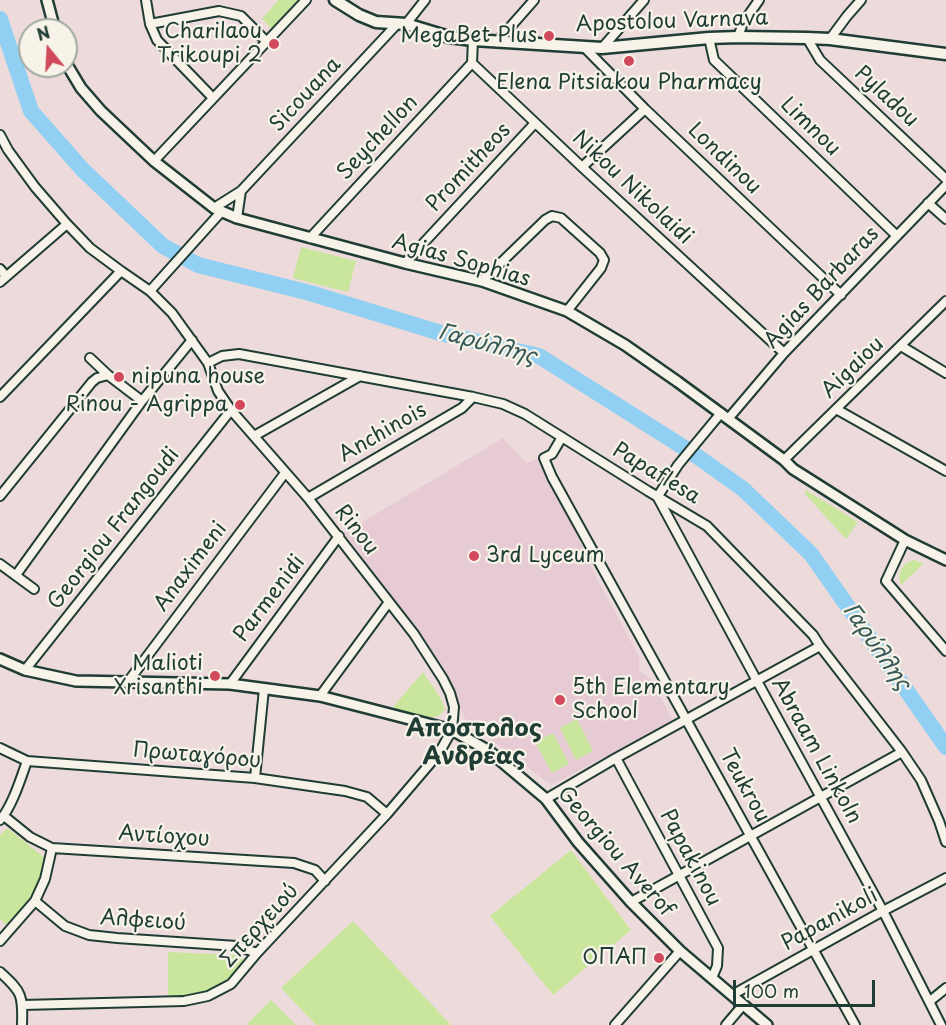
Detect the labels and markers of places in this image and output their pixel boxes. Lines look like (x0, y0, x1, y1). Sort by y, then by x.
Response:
place label: Charilaou Trikoupi 2 (157, 19, 262, 69)
place label: MegaBet Plus (401, 23, 537, 49)
marker: MegaBet Plus (542, 29, 556, 43)
marker: Charilaou Trikoupi 2 (267, 37, 281, 51)
marker: Elena Pitsiakou Pharmacy (622, 54, 636, 68)
place label: Elena Pitsiakou Pharmacy (496, 70, 762, 96)
place label: nipuna house (131, 364, 265, 390)
marker: nipuna house (112, 370, 126, 384)
place label: Rinou - Agrippa (66, 392, 228, 418)
marker: Rinou - Agrippa (233, 398, 247, 412)
place label: 3rd Lyceum (486, 543, 605, 569)
marker: 3rd Lyceum (467, 549, 481, 563)
place label: Malioti Xrisanthi (114, 651, 203, 701)
marker: Malioti Xrisanthi (208, 669, 222, 683)
place label: 5th Elementary School (572, 675, 729, 725)
marker: 5th Elementary School (553, 693, 567, 707)
place label: ΟΠΑΠ (582, 945, 647, 971)
marker: ΟΠΑΠ (652, 951, 666, 965)

